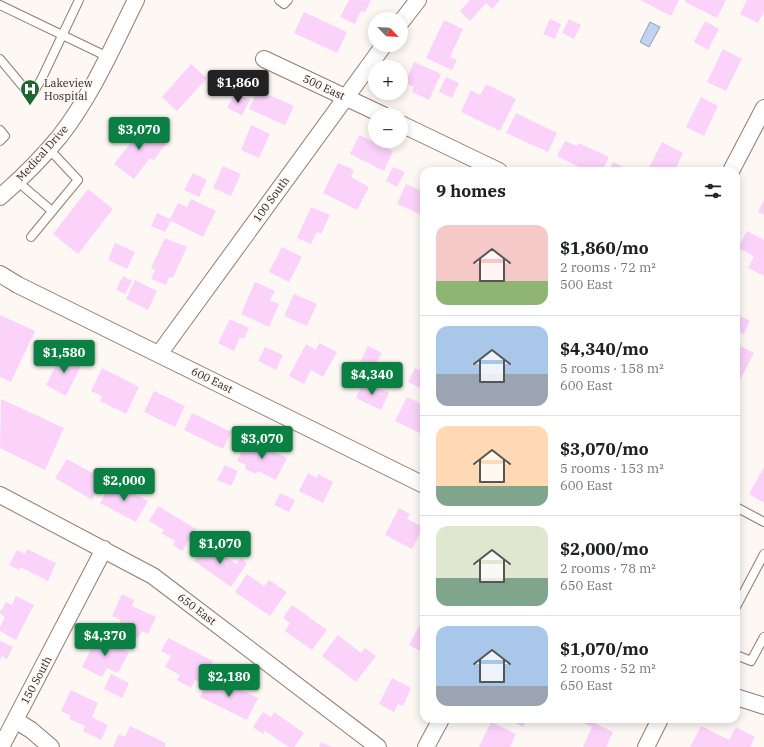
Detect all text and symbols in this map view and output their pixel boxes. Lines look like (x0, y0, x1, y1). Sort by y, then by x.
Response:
north arrow (368, 12, 408, 52)
map controls (368, 12, 408, 148)
button: + (368, 60, 408, 100)
pin: $1,860 (205, 70, 271, 104)
street label: 500 East (301, 71, 347, 103)
text: $1,860 (217, 74, 259, 91)
place label: Lakeview Hospital (44, 76, 93, 103)
hospital icon: Lakeview Hospital (19, 78, 41, 106)
button: − (368, 108, 408, 148)
pin: $3,070 (106, 117, 172, 151)
text: $3,070 (118, 121, 160, 138)
street label: Medical Drive (13, 122, 71, 184)
street label: 100 South (250, 174, 292, 224)
text: 9 homes (436, 180, 506, 202)
icon: filters (702, 180, 724, 202)
text: $1,860/mo (560, 237, 649, 259)
icon: home (468, 241, 516, 289)
text: 2 rooms · 72 m² (560, 259, 656, 276)
text: 500 East (560, 276, 613, 293)
text: $4,340/mo (560, 338, 649, 360)
pin: $1,580 (31, 340, 97, 374)
icon: home (468, 342, 516, 390)
text: $1,580 (43, 344, 85, 361)
text: 5 rooms · 158 m² (560, 360, 664, 377)
pin: $4,340 (339, 362, 405, 396)
street label: 600 East (189, 364, 235, 396)
text: $4,340 (351, 366, 393, 383)
text: 600 East (560, 377, 613, 394)
pin: $3,070 (229, 426, 295, 460)
text: $3,070 (241, 430, 283, 447)
text: $3,070/mo (560, 438, 649, 460)
icon: home (468, 442, 516, 490)
text: 5 rooms · 153 m² (560, 460, 664, 477)
pin: $2,000 (91, 468, 157, 502)
text: $2,000 (103, 472, 145, 489)
text: 600 East (560, 477, 613, 494)
pin: $1,070 (187, 531, 253, 565)
text: $1,070 (199, 535, 241, 552)
text: $2,000/mo (560, 538, 649, 560)
icon: home (468, 542, 516, 590)
text: 2 rooms · 78 m² (560, 560, 656, 577)
text: 650 East (560, 577, 613, 594)
street label: 650 East (175, 590, 219, 628)
pin: $4,370 (72, 623, 138, 657)
text: $4,370 (84, 627, 126, 644)
text: $1,070/mo (560, 638, 649, 660)
icon: home (468, 642, 516, 690)
street label: 150 South (17, 653, 55, 707)
text: 2 rooms · 52 m² (560, 660, 656, 677)
pin: $2,180 (196, 664, 262, 698)
text: $2,180 (208, 668, 250, 685)
text: 650 East (560, 677, 613, 694)

